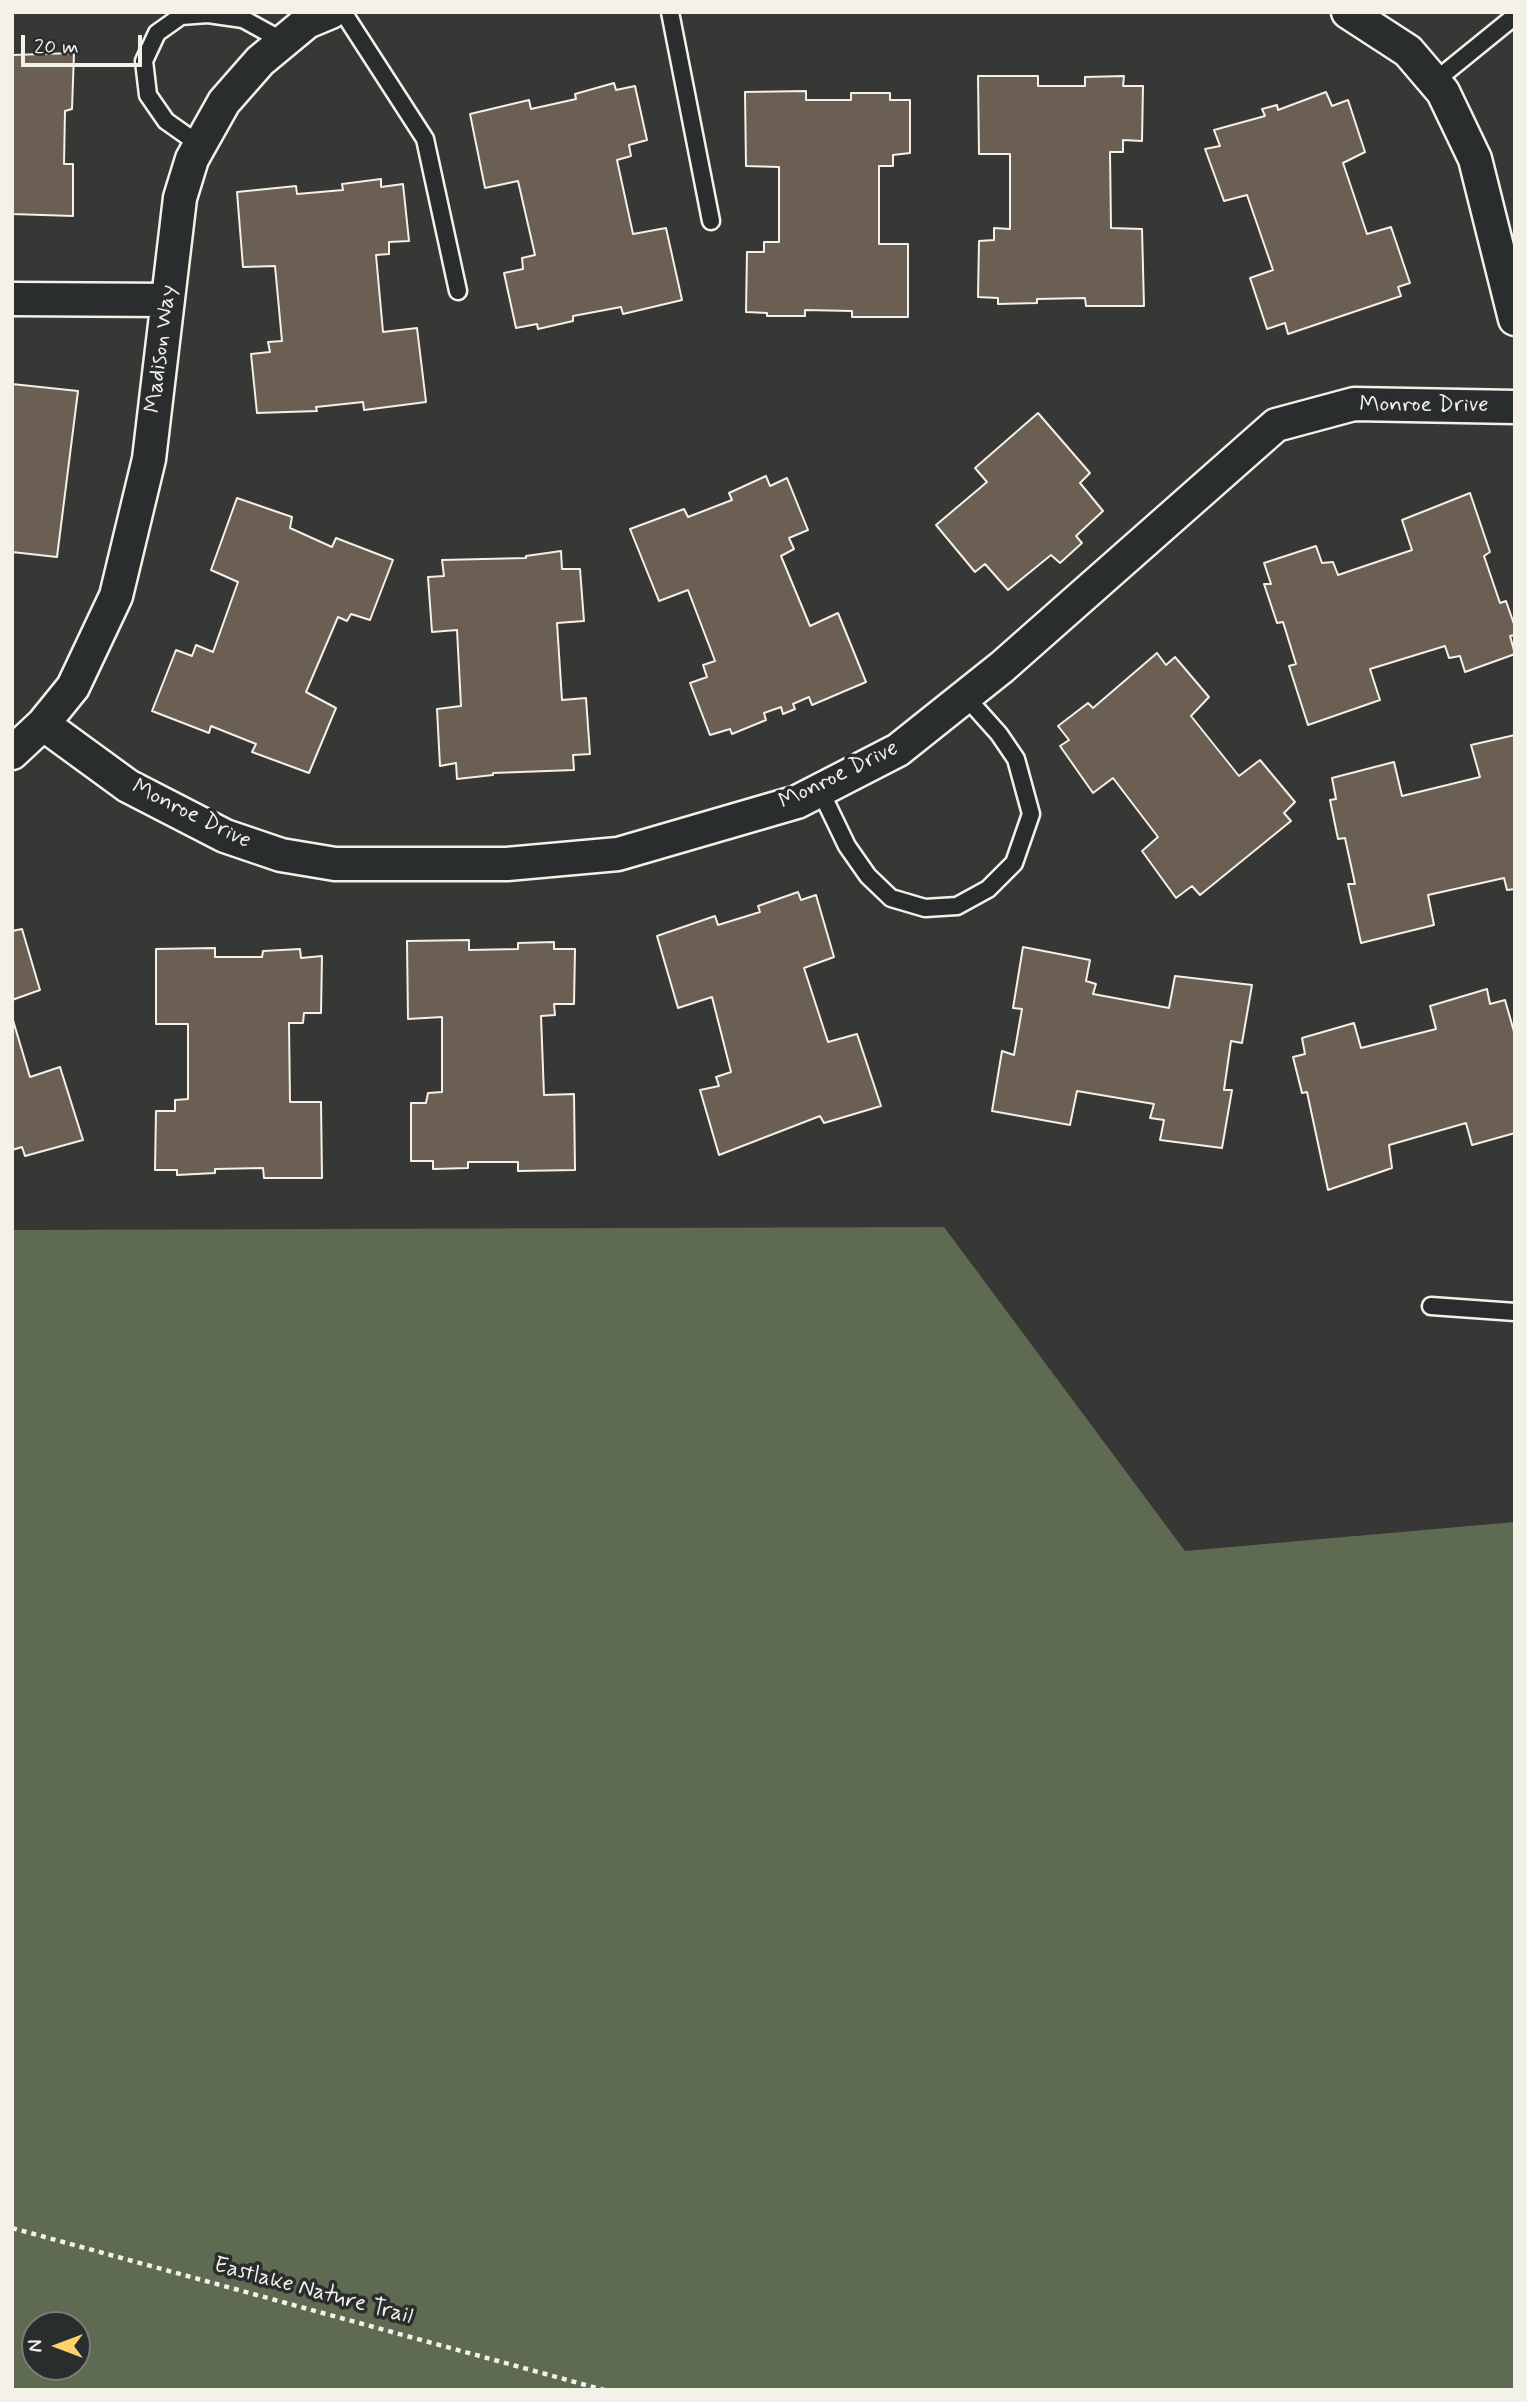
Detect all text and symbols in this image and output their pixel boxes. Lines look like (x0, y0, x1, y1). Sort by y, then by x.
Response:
scale bar (24, 21, 145, 65)
text: 20 m (34, 33, 79, 61)
street label: Madison Way (140, 283, 184, 415)
street label: Monroe Drive (1359, 392, 1489, 420)
street label: Monroe Drive (775, 735, 903, 817)
street label: Monroe Drive (127, 774, 255, 856)
street label: Eastlake Nature Trail (210, 2252, 416, 2332)
north arrow (21, 2311, 91, 2381)
text: N (24, 2340, 49, 2352)

